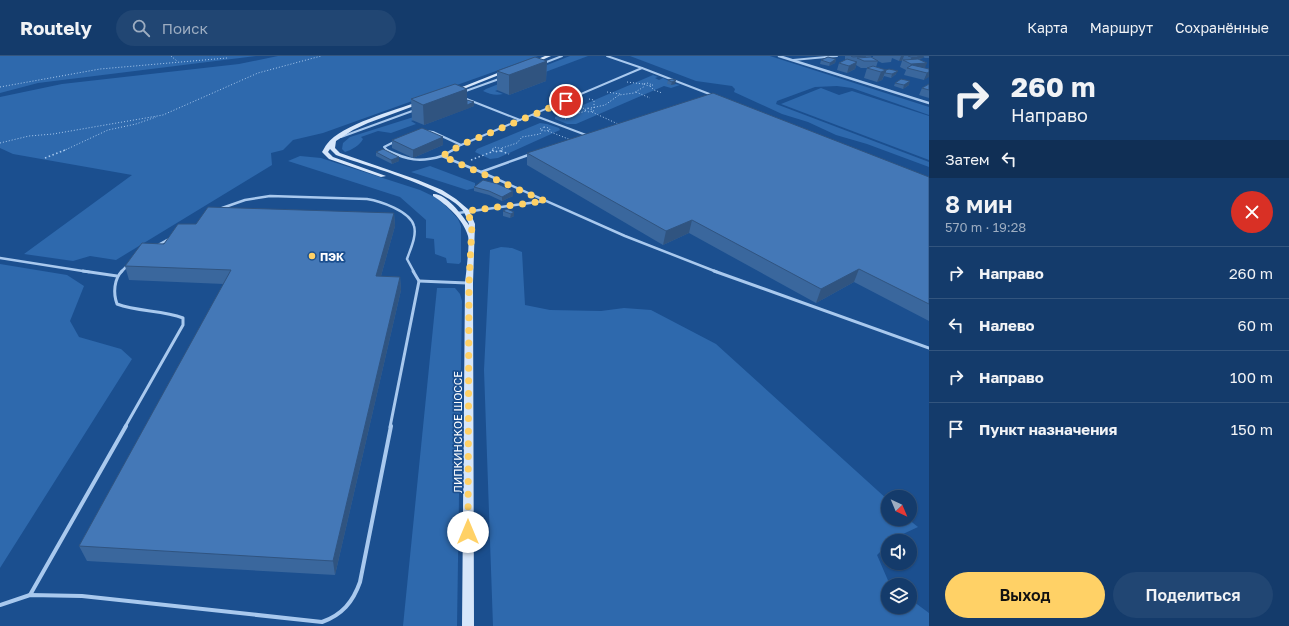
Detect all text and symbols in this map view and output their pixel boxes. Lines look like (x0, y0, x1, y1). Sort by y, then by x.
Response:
search box (116, 10, 396, 46)
text: Routely (20, 16, 92, 39)
icon: search (130, 17, 152, 39)
text: Поиск (162, 19, 208, 37)
text: Карта (1027, 19, 1068, 36)
text: Маршрут (1090, 19, 1153, 36)
text: Сохранённые (1175, 19, 1269, 36)
text: 260 m (1011, 70, 1096, 103)
icon: right (945, 72, 997, 124)
pin (549, 84, 583, 118)
icon: arrive (555, 90, 577, 112)
text: Направо (1011, 104, 1088, 126)
icon: left (998, 148, 1020, 170)
text: Затем (945, 150, 990, 168)
text: 8 мин (945, 189, 1013, 218)
button: close (1231, 191, 1273, 233)
text: 570 m · 19:28 (945, 219, 1026, 235)
place label: ПЭК (320, 250, 344, 263)
marker: ПЭК (307, 251, 317, 261)
icon: right (945, 262, 967, 284)
text: Направо (979, 264, 1044, 282)
text: 260 m (1229, 264, 1273, 282)
icon: left (945, 314, 967, 336)
text: Налево (979, 316, 1035, 334)
text: 60 m (1238, 316, 1273, 334)
icon: right (945, 366, 967, 388)
text: Направо (979, 368, 1044, 386)
text: 100 m (1230, 368, 1273, 386)
street label: ЛИПКИНСКОЕ ШОССЕ (451, 371, 464, 493)
icon: arrive (945, 418, 967, 440)
text: Пункт назначения (979, 420, 1117, 438)
text: 150 m (1231, 420, 1273, 438)
north arrow (881, 490, 917, 526)
map controls (881, 490, 917, 614)
position arrow (447, 511, 489, 553)
button: sound (881, 534, 917, 570)
button: Выход (945, 572, 1105, 618)
button: Поделиться (1113, 572, 1273, 618)
button: layers (881, 578, 917, 614)

